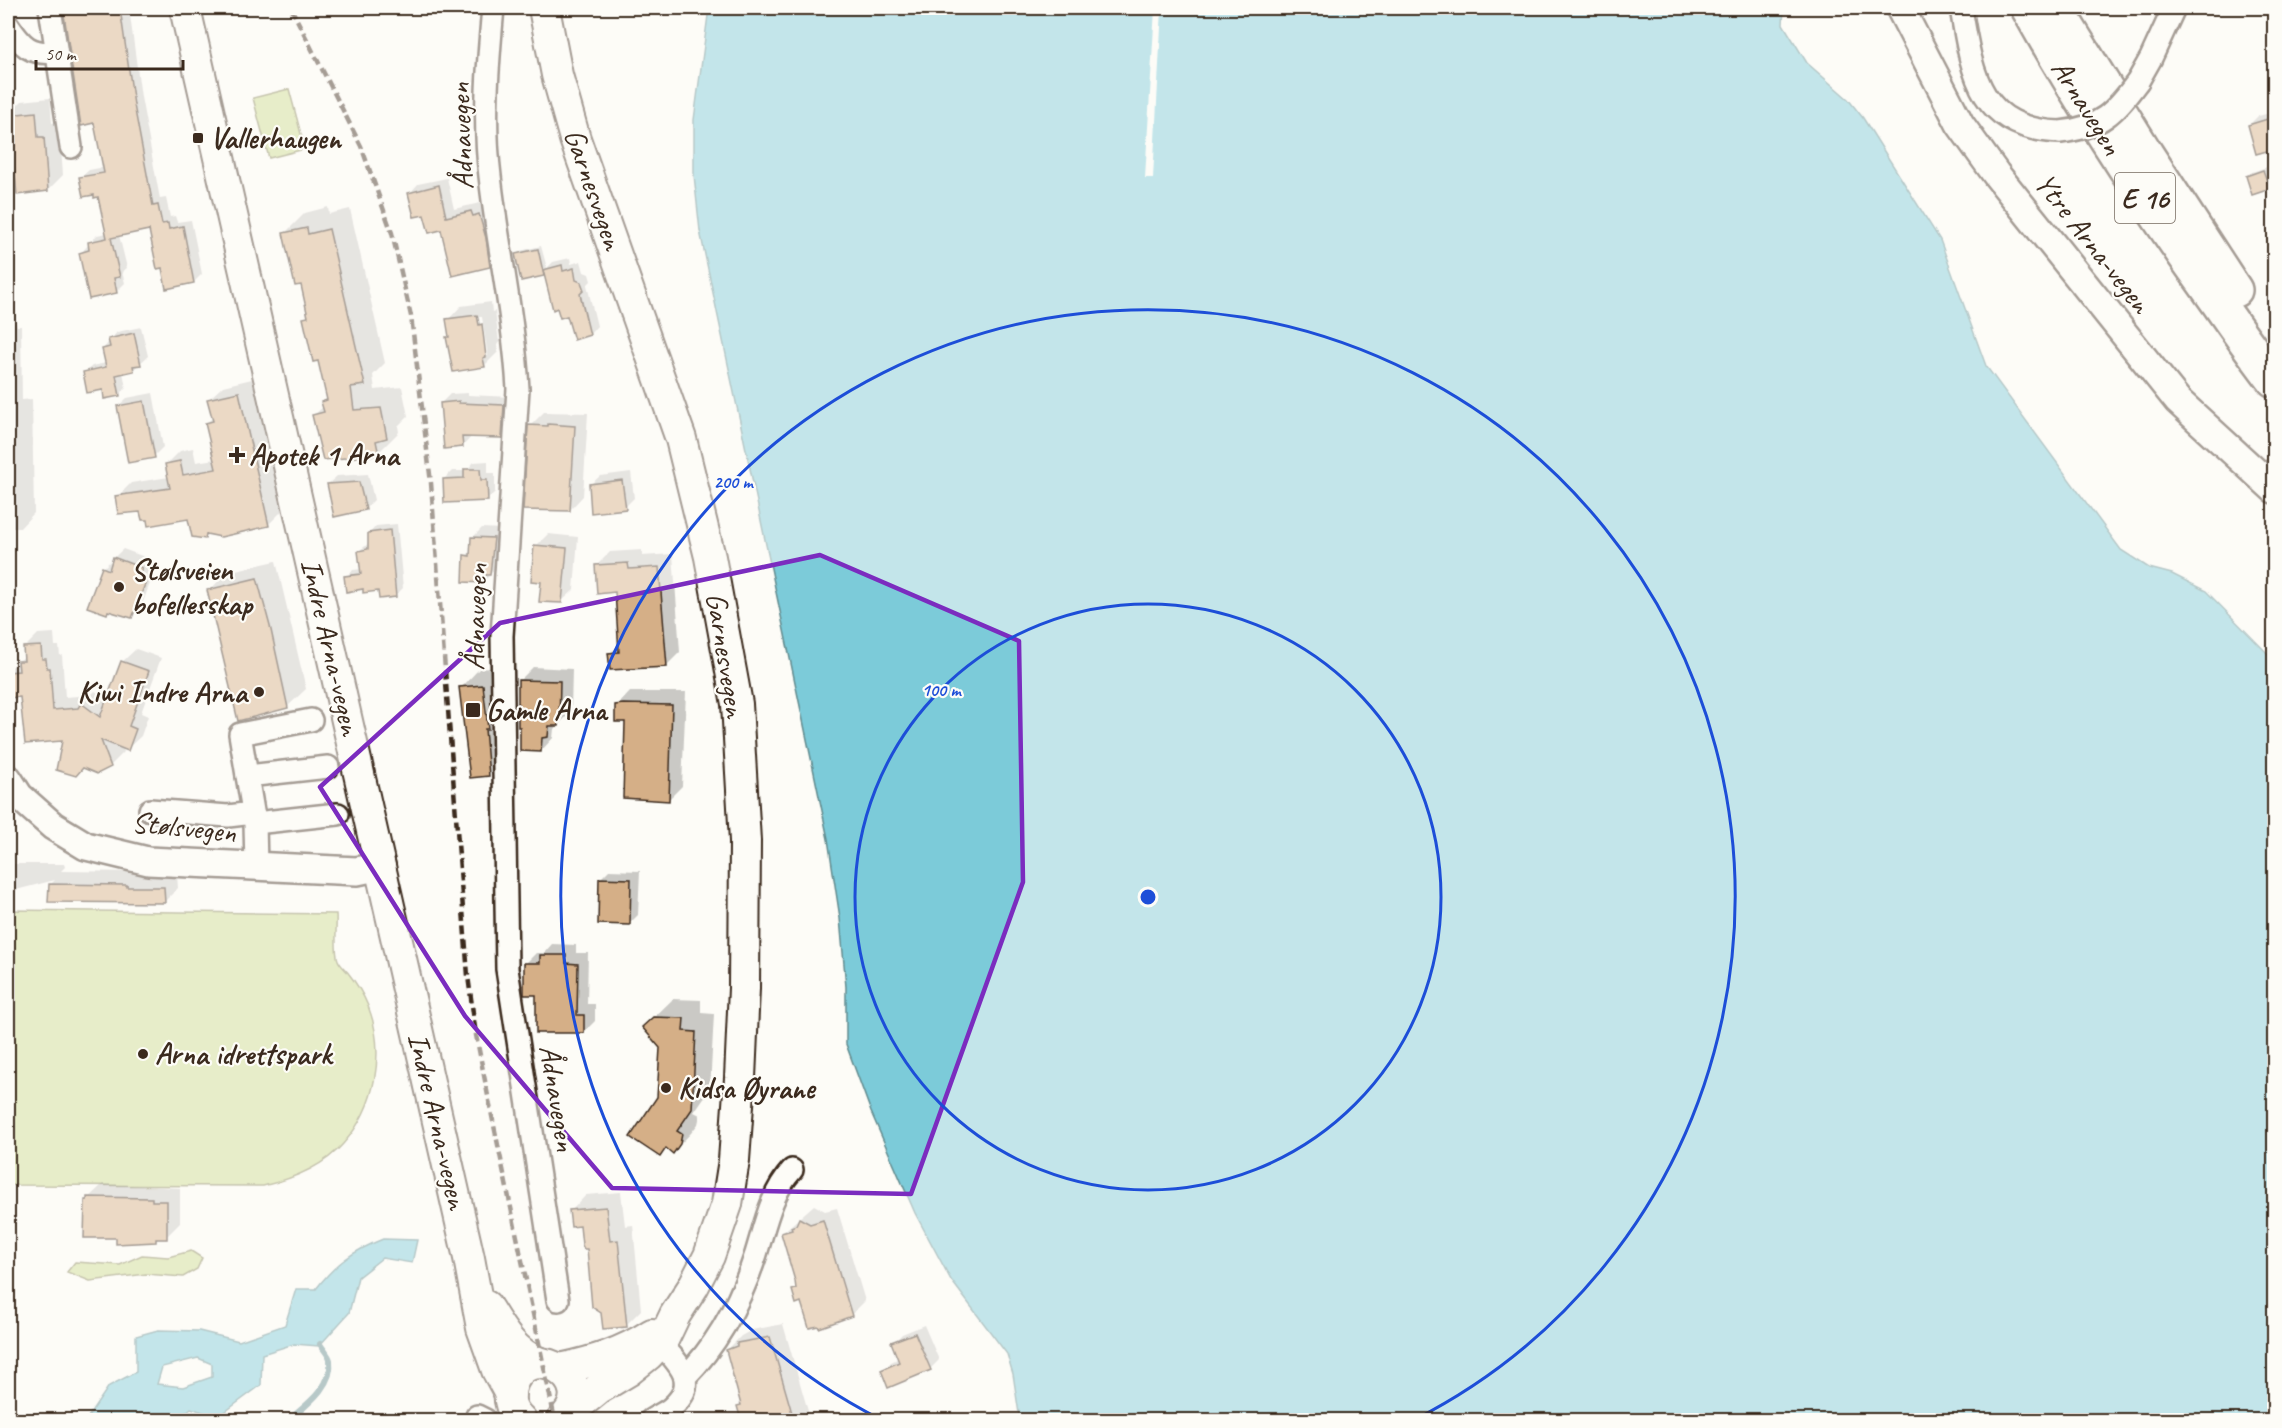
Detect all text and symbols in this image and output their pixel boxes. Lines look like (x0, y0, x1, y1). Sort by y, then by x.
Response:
scale bar (36, 33, 183, 71)
text: 50 m (45, 43, 78, 65)
street label: Arnavegen (2043, 52, 2131, 162)
street label: Ådnavegen (440, 81, 482, 190)
place label: Vallerhaugen (210, 119, 343, 157)
street label: Garnesvegen (556, 123, 633, 256)
marker: Vallerhaugen (191, 131, 205, 145)
street label: Ytre Arna-vegen (2026, 165, 2160, 322)
road number: E 16 (2115, 173, 2175, 223)
place label: Apotek 1 Arna (249, 436, 401, 474)
marker: Apotek 1 Arna (230, 448, 244, 462)
text: 200 m (714, 471, 754, 493)
place label: Stølsveien bofellesskap (131, 551, 254, 623)
street label: Indre Arna-vegen (292, 555, 370, 740)
street label: Ådnavegen (454, 562, 496, 671)
marker: Stølsveien bofellesskap (112, 580, 126, 594)
street label: Garnesvegen (697, 590, 755, 721)
place label: Kiwi Indre Arna (77, 673, 250, 711)
text: 100 m (922, 679, 962, 701)
marker: Kiwi Indre Arna (252, 685, 266, 699)
place label: Gamle Arna (486, 691, 609, 729)
marker: Gamle Arna (464, 701, 482, 719)
street label: Stølsvegen (130, 803, 238, 851)
centre of rings (1138, 887, 1158, 907)
street label: Indre Arna-vegen (399, 1029, 477, 1214)
place label: Arna idrettspark (155, 1035, 334, 1073)
street label: Ådnavegen (531, 1042, 585, 1154)
marker: Arna idrettspark (136, 1047, 150, 1061)
place label: Kidsa Øyrane (678, 1069, 817, 1107)
marker: Kidsa Øyrane (659, 1081, 673, 1095)

